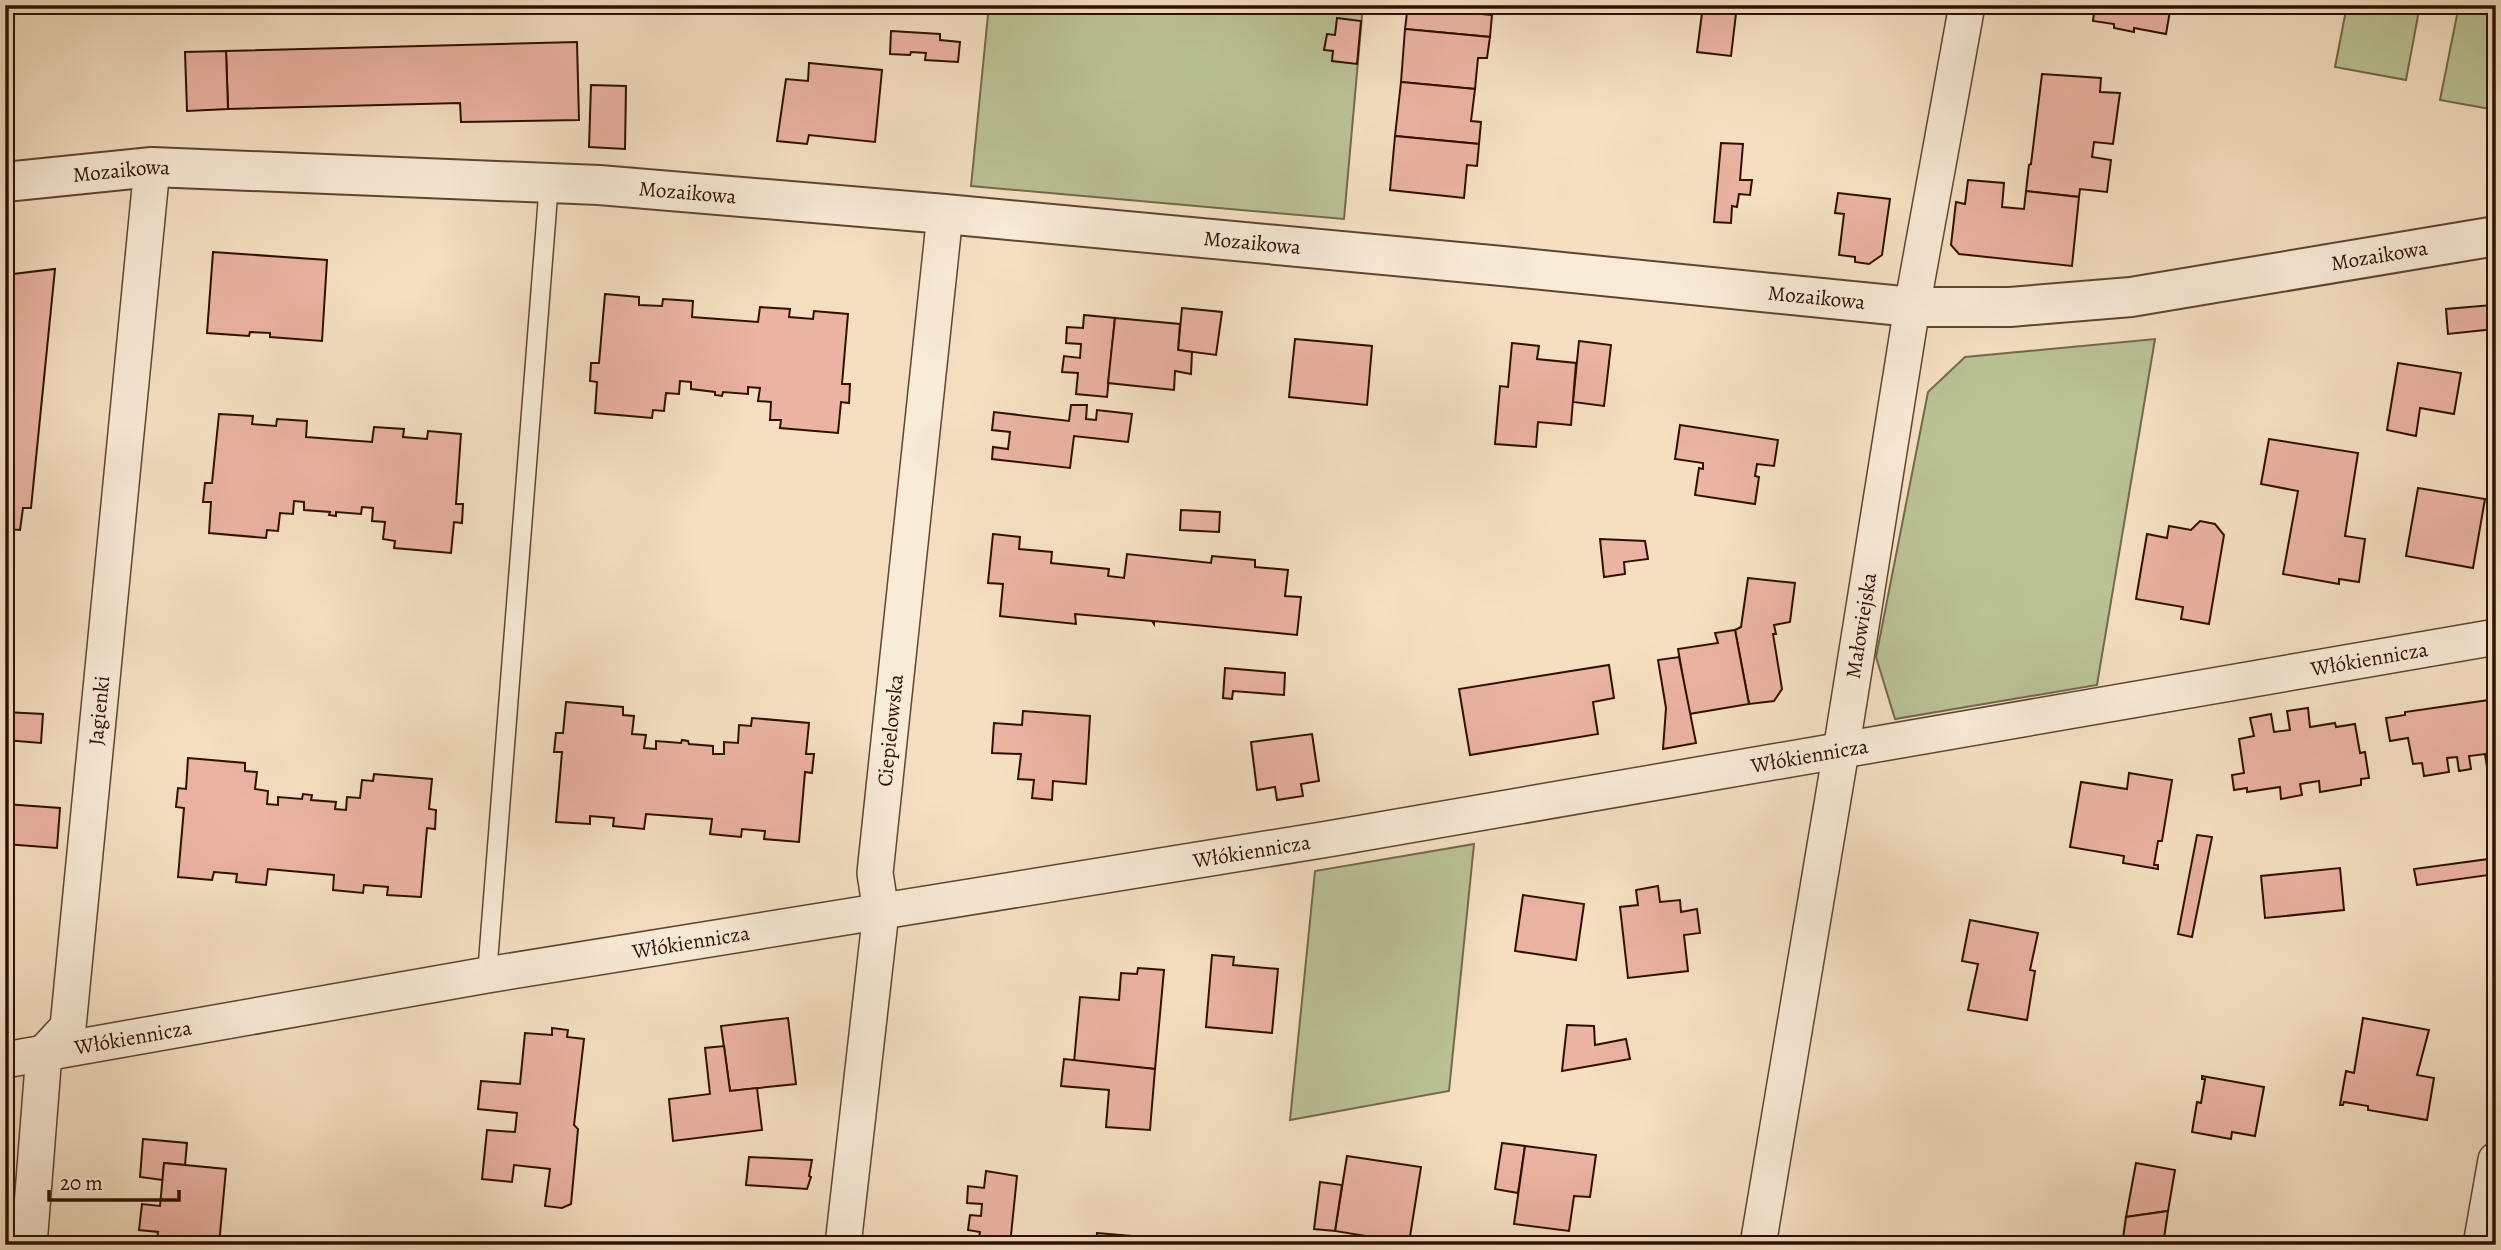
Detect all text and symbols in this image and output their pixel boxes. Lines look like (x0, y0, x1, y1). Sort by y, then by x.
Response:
street label: Mozaikowa (71, 153, 171, 189)
street label: Mozaikowa (638, 174, 738, 210)
street label: Mozaikowa (1202, 224, 1302, 261)
street label: Mozaikowa (2329, 234, 2430, 277)
street label: Mozaikowa (1767, 279, 1867, 316)
street label: Małowiejska (1839, 570, 1883, 680)
street label: Włókiennicza (2307, 635, 2430, 683)
street label: Ciepielowska (870, 673, 910, 788)
street label: Jagienki (82, 674, 116, 747)
street label: Włókiennicza (1748, 732, 1871, 780)
street label: Włókiennicza (1190, 828, 1313, 875)
street label: Włókiennicza (629, 919, 752, 965)
street label: Włókiennicza (71, 1013, 194, 1062)
scale bar (49, 1159, 178, 1203)
text: 20 m (60, 1169, 103, 1197)

